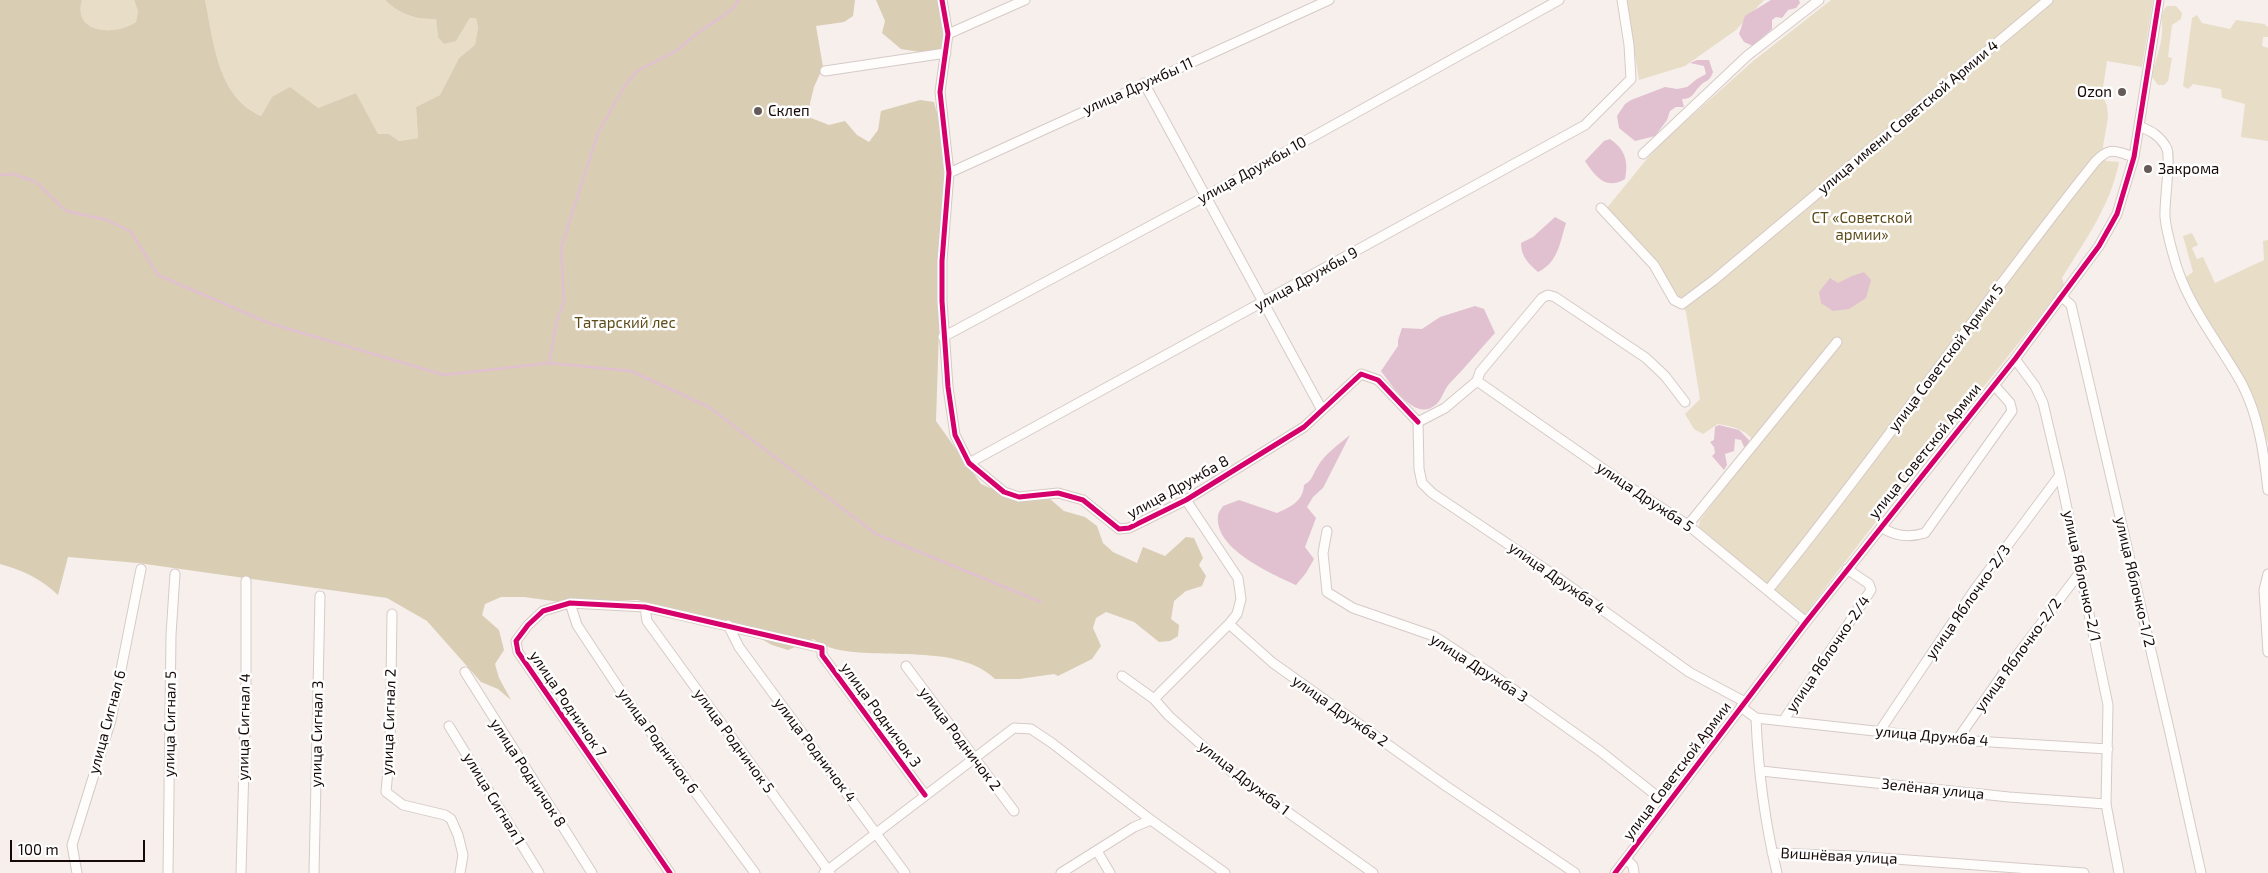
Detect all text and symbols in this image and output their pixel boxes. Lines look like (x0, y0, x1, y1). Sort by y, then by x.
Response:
street label: улица имени Советской Армии 4 (1814, 36, 2002, 198)
street label: улица Дружбы 11 (1080, 54, 1196, 118)
place label: Ozon (2077, 83, 2112, 101)
marker: Ozon (2116, 86, 2128, 98)
place label: Склеп (768, 102, 810, 120)
marker: Склеп (752, 105, 764, 117)
street label: улица Дружбы 10 (1194, 133, 1310, 207)
place label: Закрома (2158, 160, 2219, 178)
marker: Закрома (2142, 163, 2154, 175)
park label: СТ «Советской армии» (1812, 209, 1912, 244)
street label: улица Дружбы 9 (1251, 243, 1361, 315)
street label: улица Советской Армии 5 (1885, 281, 2007, 435)
park label: Татарский лес (574, 314, 676, 332)
street label: улица Советской Армии (1865, 380, 1985, 522)
street label: улица Дружба 8 (1124, 452, 1232, 522)
street label: улица Дружба 5 (1593, 458, 1697, 536)
street label: улица Яблочко-2/1 (2059, 509, 2105, 643)
street label: улица Яблочко-1/2 (2111, 515, 2159, 649)
street label: улица Дружба 4 (1505, 538, 1609, 618)
street label: улица Яблочко-2/3 (1922, 541, 2014, 663)
street label: улица Яблочко-2/4 (1782, 592, 1874, 716)
street label: улица Яблочко-2/2 (1971, 595, 2065, 715)
street label: улица Дружба 3 (1427, 630, 1531, 706)
street label: улица Родничок 7 (526, 647, 610, 761)
street label: улица Родничок 3 (837, 659, 925, 771)
street label: улица Сигнал 6 (84, 668, 130, 776)
street label: улица Сигнал 2 (378, 668, 400, 776)
street label: улица Сигнал 5 (160, 671, 180, 777)
street label: улица Дружба 2 (1289, 671, 1391, 751)
street label: улица Сигнал 4 (234, 673, 254, 781)
street label: улица Сигнал 3 (307, 681, 327, 787)
street label: улица Родничок 2 (915, 684, 1005, 794)
street label: улица Родничок 6 (614, 685, 702, 797)
street label: улица Родничок 5 (690, 685, 778, 797)
street label: улица Родничок 4 (770, 694, 860, 806)
street label: улица Советской Армии (1619, 698, 1735, 844)
street label: улица Родничок 8 (486, 715, 570, 831)
street label: улица Дружба 4 (1875, 722, 1989, 750)
street label: улица Дружба 1 (1195, 737, 1293, 819)
street label: улица Сигнал 1 (459, 750, 529, 848)
street label: Зелёная улица (1881, 775, 1985, 803)
scale bar (12, 830, 148, 862)
text: 100 m (18, 840, 59, 858)
street label: Вишнёвая улица (1780, 844, 1898, 868)

